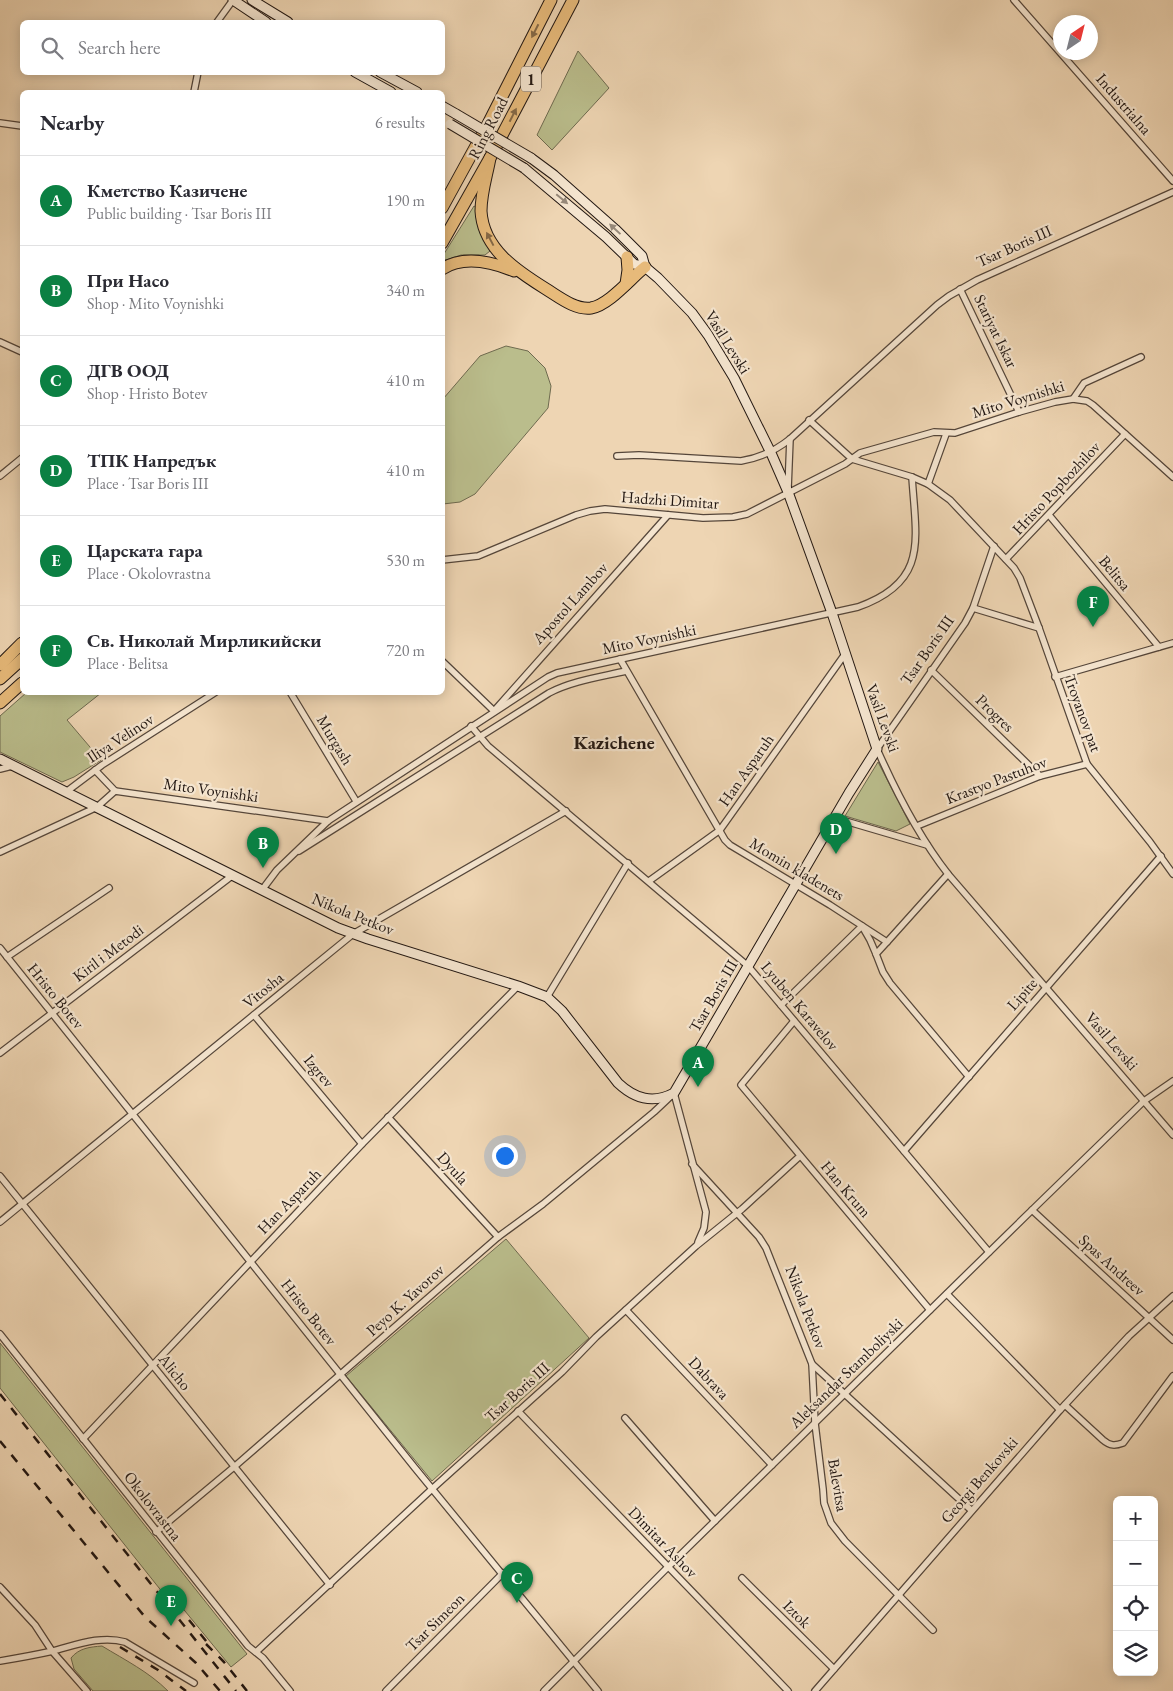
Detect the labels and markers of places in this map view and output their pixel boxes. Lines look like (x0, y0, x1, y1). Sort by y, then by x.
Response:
pin: F (1077, 586, 1109, 627)
pin: D (820, 813, 852, 854)
pin: B (247, 827, 279, 868)
pin: A (682, 1046, 714, 1087)
pin: C (501, 1562, 533, 1603)
pin: E (155, 1585, 187, 1626)

